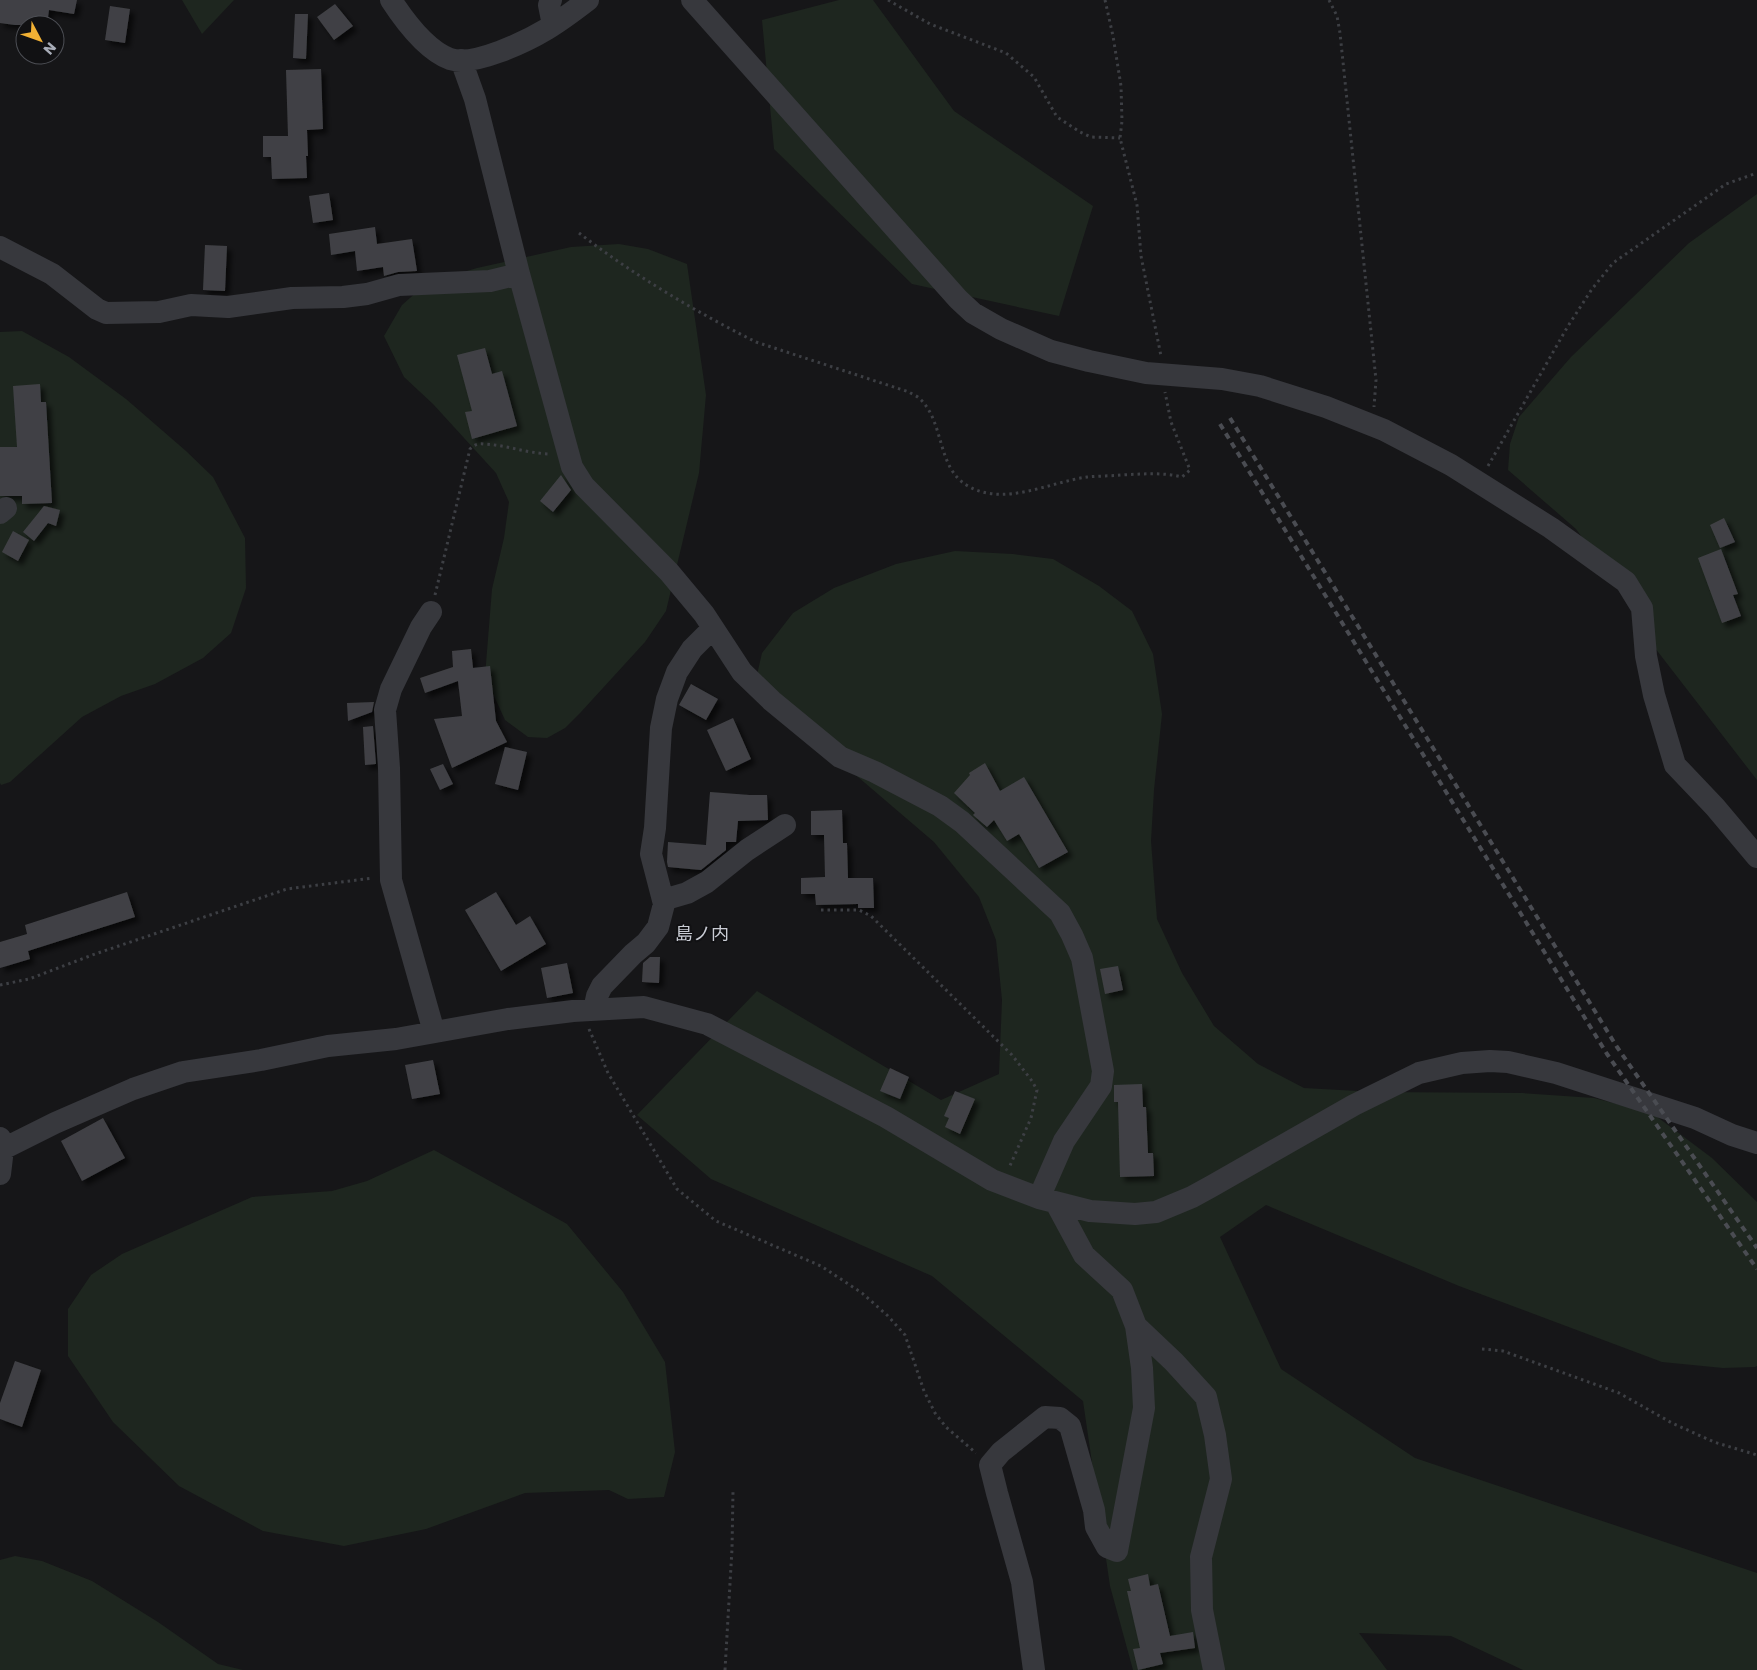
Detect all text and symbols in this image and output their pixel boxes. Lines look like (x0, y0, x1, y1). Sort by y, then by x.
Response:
north arrow (15, 15, 65, 65)
text: N (39, 38, 61, 59)
district label: 島ノ内 (675, 921, 729, 946)

